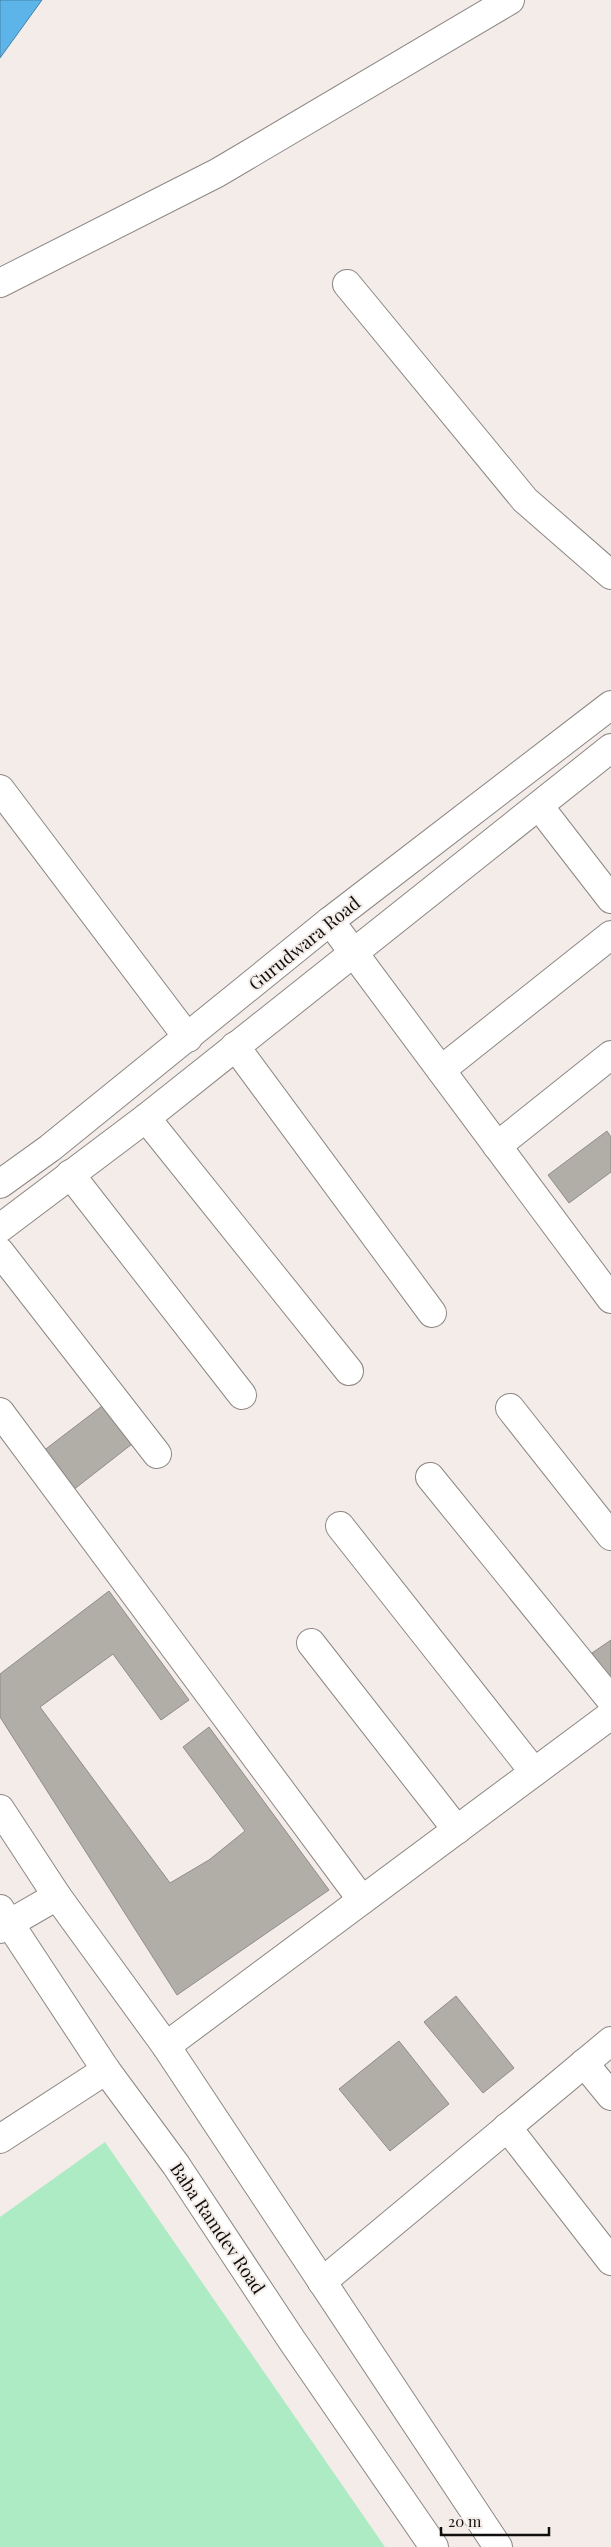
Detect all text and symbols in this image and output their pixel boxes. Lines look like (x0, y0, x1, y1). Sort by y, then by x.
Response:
street label: Gurudwara Road (243, 890, 365, 995)
street label: Baba Ramdev Road (165, 2158, 271, 2299)
scale bar (441, 2504, 548, 2536)
text: 20 m (448, 2511, 482, 2531)

